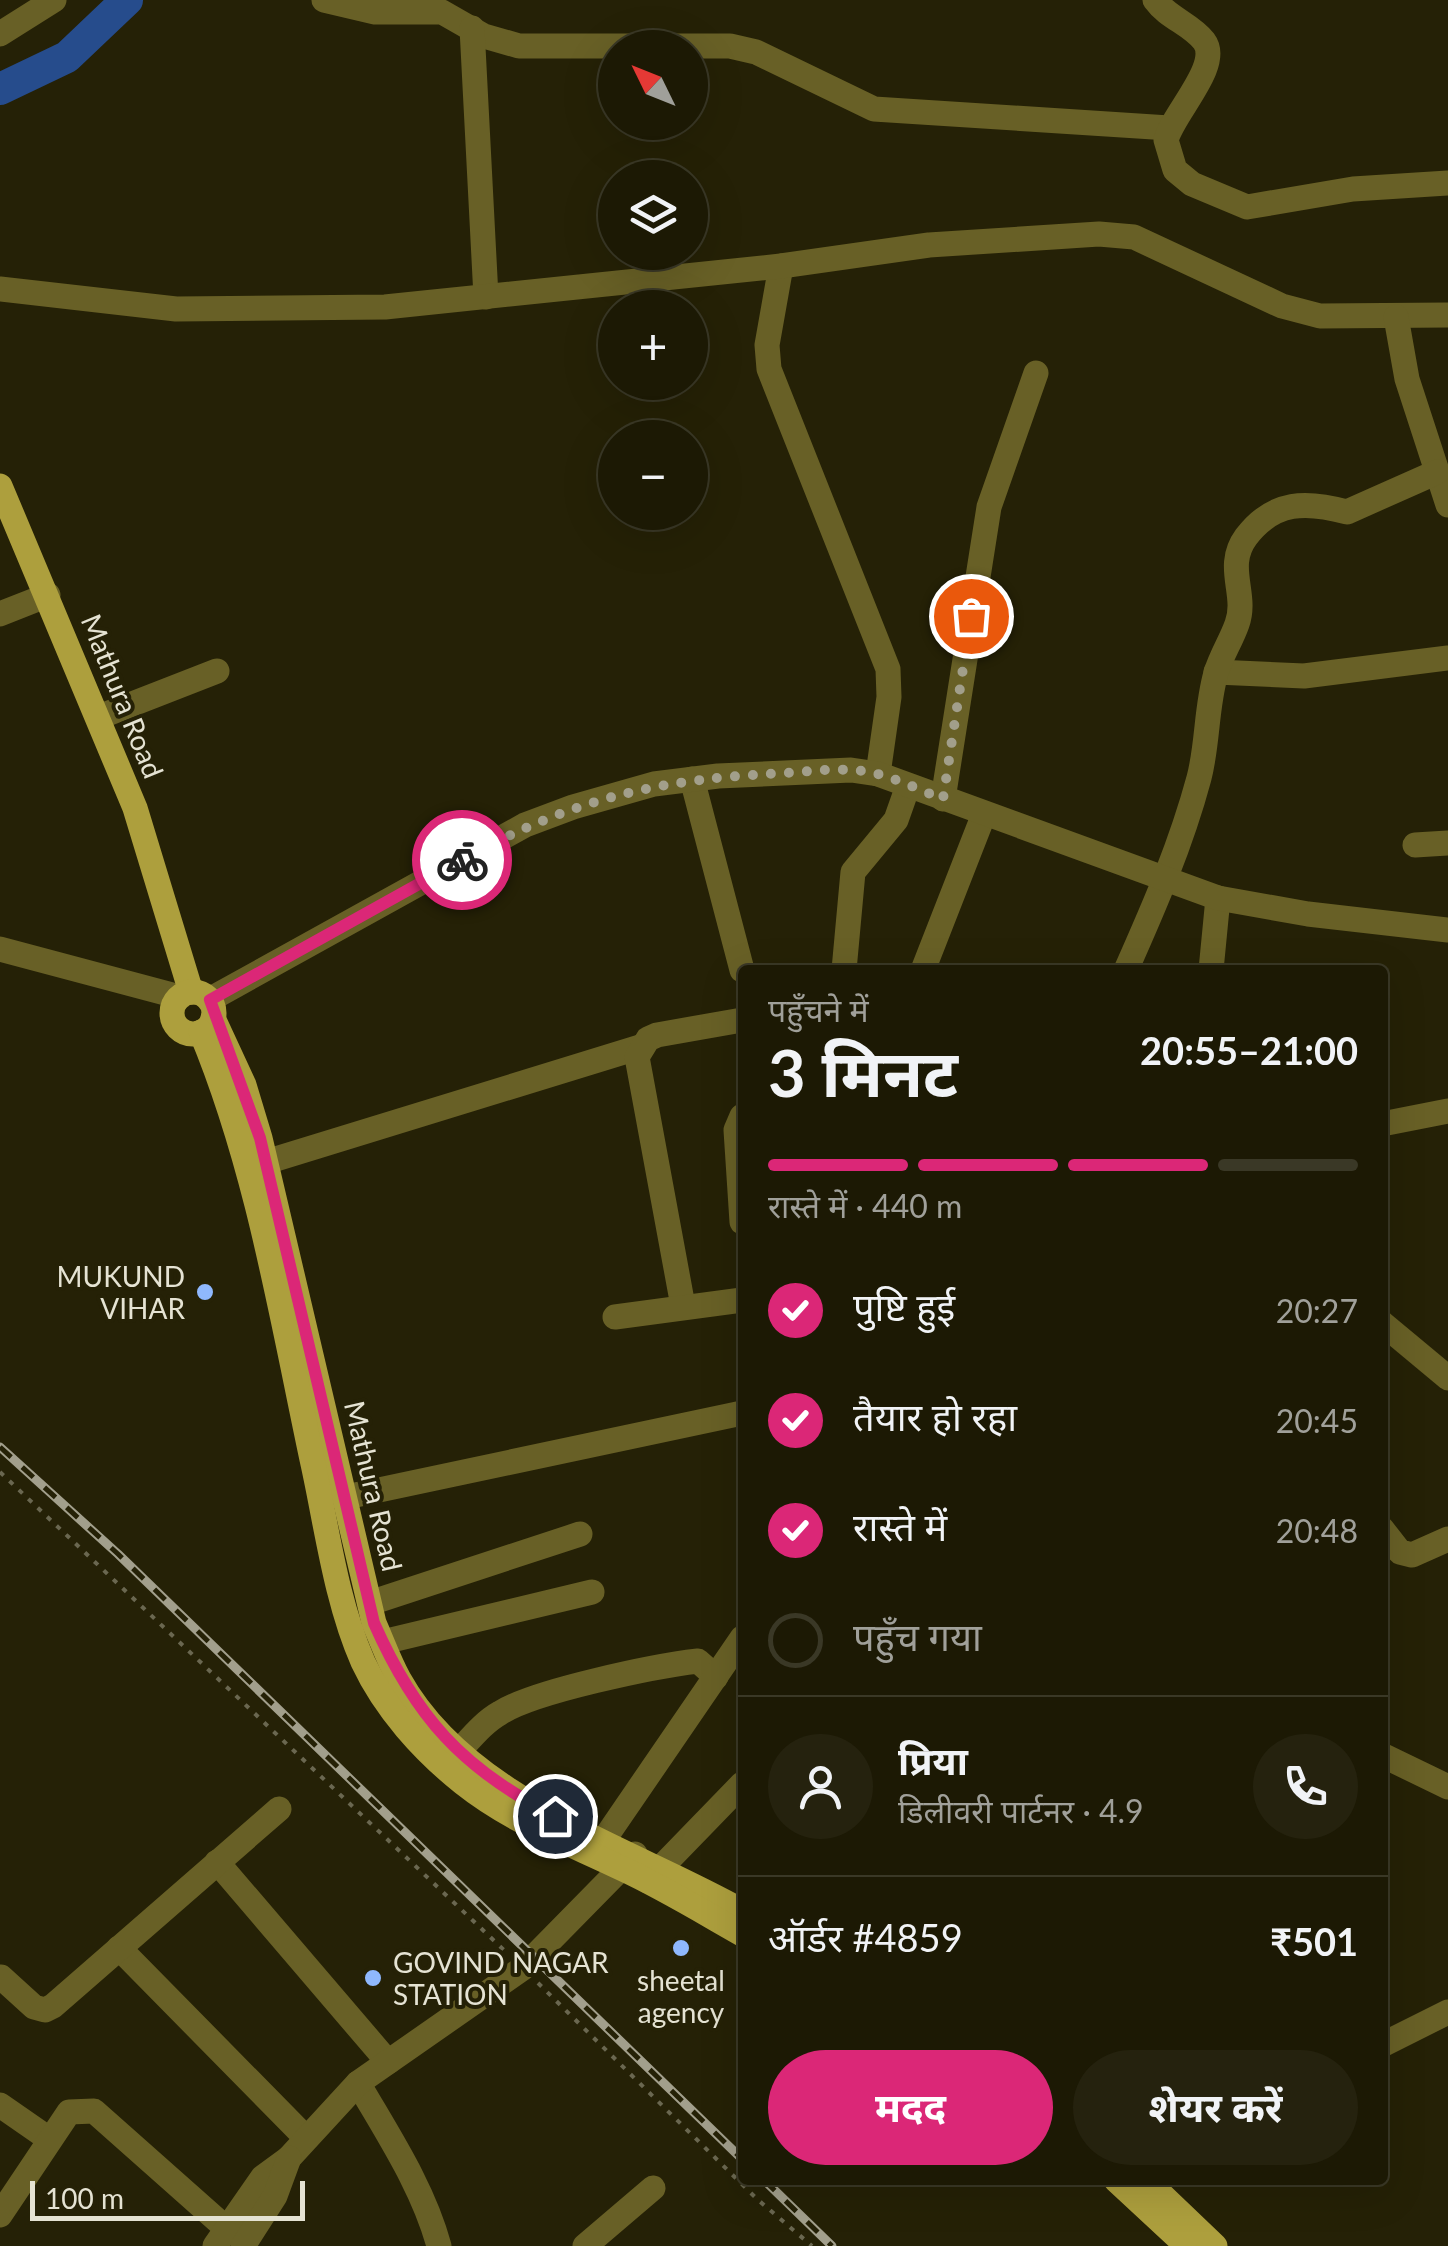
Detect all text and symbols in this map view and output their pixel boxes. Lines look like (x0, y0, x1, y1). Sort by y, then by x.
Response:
north arrow (598, 30, 708, 140)
map controls (598, 30, 708, 530)
button: layers (598, 160, 708, 270)
button: + (598, 290, 708, 400)
button: − (598, 420, 708, 530)
pin (929, 574, 1014, 659)
icon: bag (944, 589, 999, 644)
street label: Mathura Road (75, 609, 171, 783)
courier (412, 810, 512, 910)
icon: bike (435, 833, 490, 888)
text: पहुँचने में (768, 990, 869, 1029)
text: 20:55–21:00 (1140, 1027, 1358, 1073)
text: 3 मिनट (768, 1033, 958, 1111)
text: रास्ते में · 440 m (768, 1186, 962, 1225)
place label: MUKUND VIHAR (57, 1259, 185, 1325)
marker: MUKUND VIHAR (194, 1281, 216, 1303)
icon: check (768, 1283, 823, 1338)
text: पुष्टि हुई (853, 1283, 955, 1329)
text: 20:27 (1276, 1291, 1358, 1330)
icon: check (768, 1393, 823, 1448)
text: तैयार हो रहा (853, 1393, 1017, 1439)
street label: Mathura Road (338, 1398, 410, 1574)
text: 20:45 (1276, 1401, 1358, 1440)
icon: check (768, 1503, 823, 1558)
text: रास्ते में (853, 1503, 947, 1549)
text: 20:48 (1276, 1511, 1358, 1550)
text: पहुँच गया (853, 1613, 982, 1659)
button: person (768, 1734, 873, 1839)
button: phone (1253, 1734, 1358, 1839)
text: प्रिया (898, 1737, 968, 1783)
pin (513, 1774, 598, 1859)
icon: home (528, 1789, 583, 1844)
text: डिलीवरी पार्टनर · 4.9 (898, 1791, 1144, 1830)
text: ऑर्डर #4859 (768, 1914, 963, 1960)
text: ₹501 (1270, 1918, 1358, 1964)
marker: sheetal agency (670, 1937, 692, 1959)
place label: GOVIND NAGAR STATION (393, 1945, 609, 2011)
place label: sheetal agency (637, 1963, 725, 2029)
marker: GOVIND NAGAR STATION (362, 1967, 384, 1989)
button: मदद (768, 2050, 1053, 2165)
button: शेयर करें (1073, 2050, 1358, 2165)
scale bar (30, 2176, 305, 2220)
text: 100 m (45, 2181, 124, 2215)

